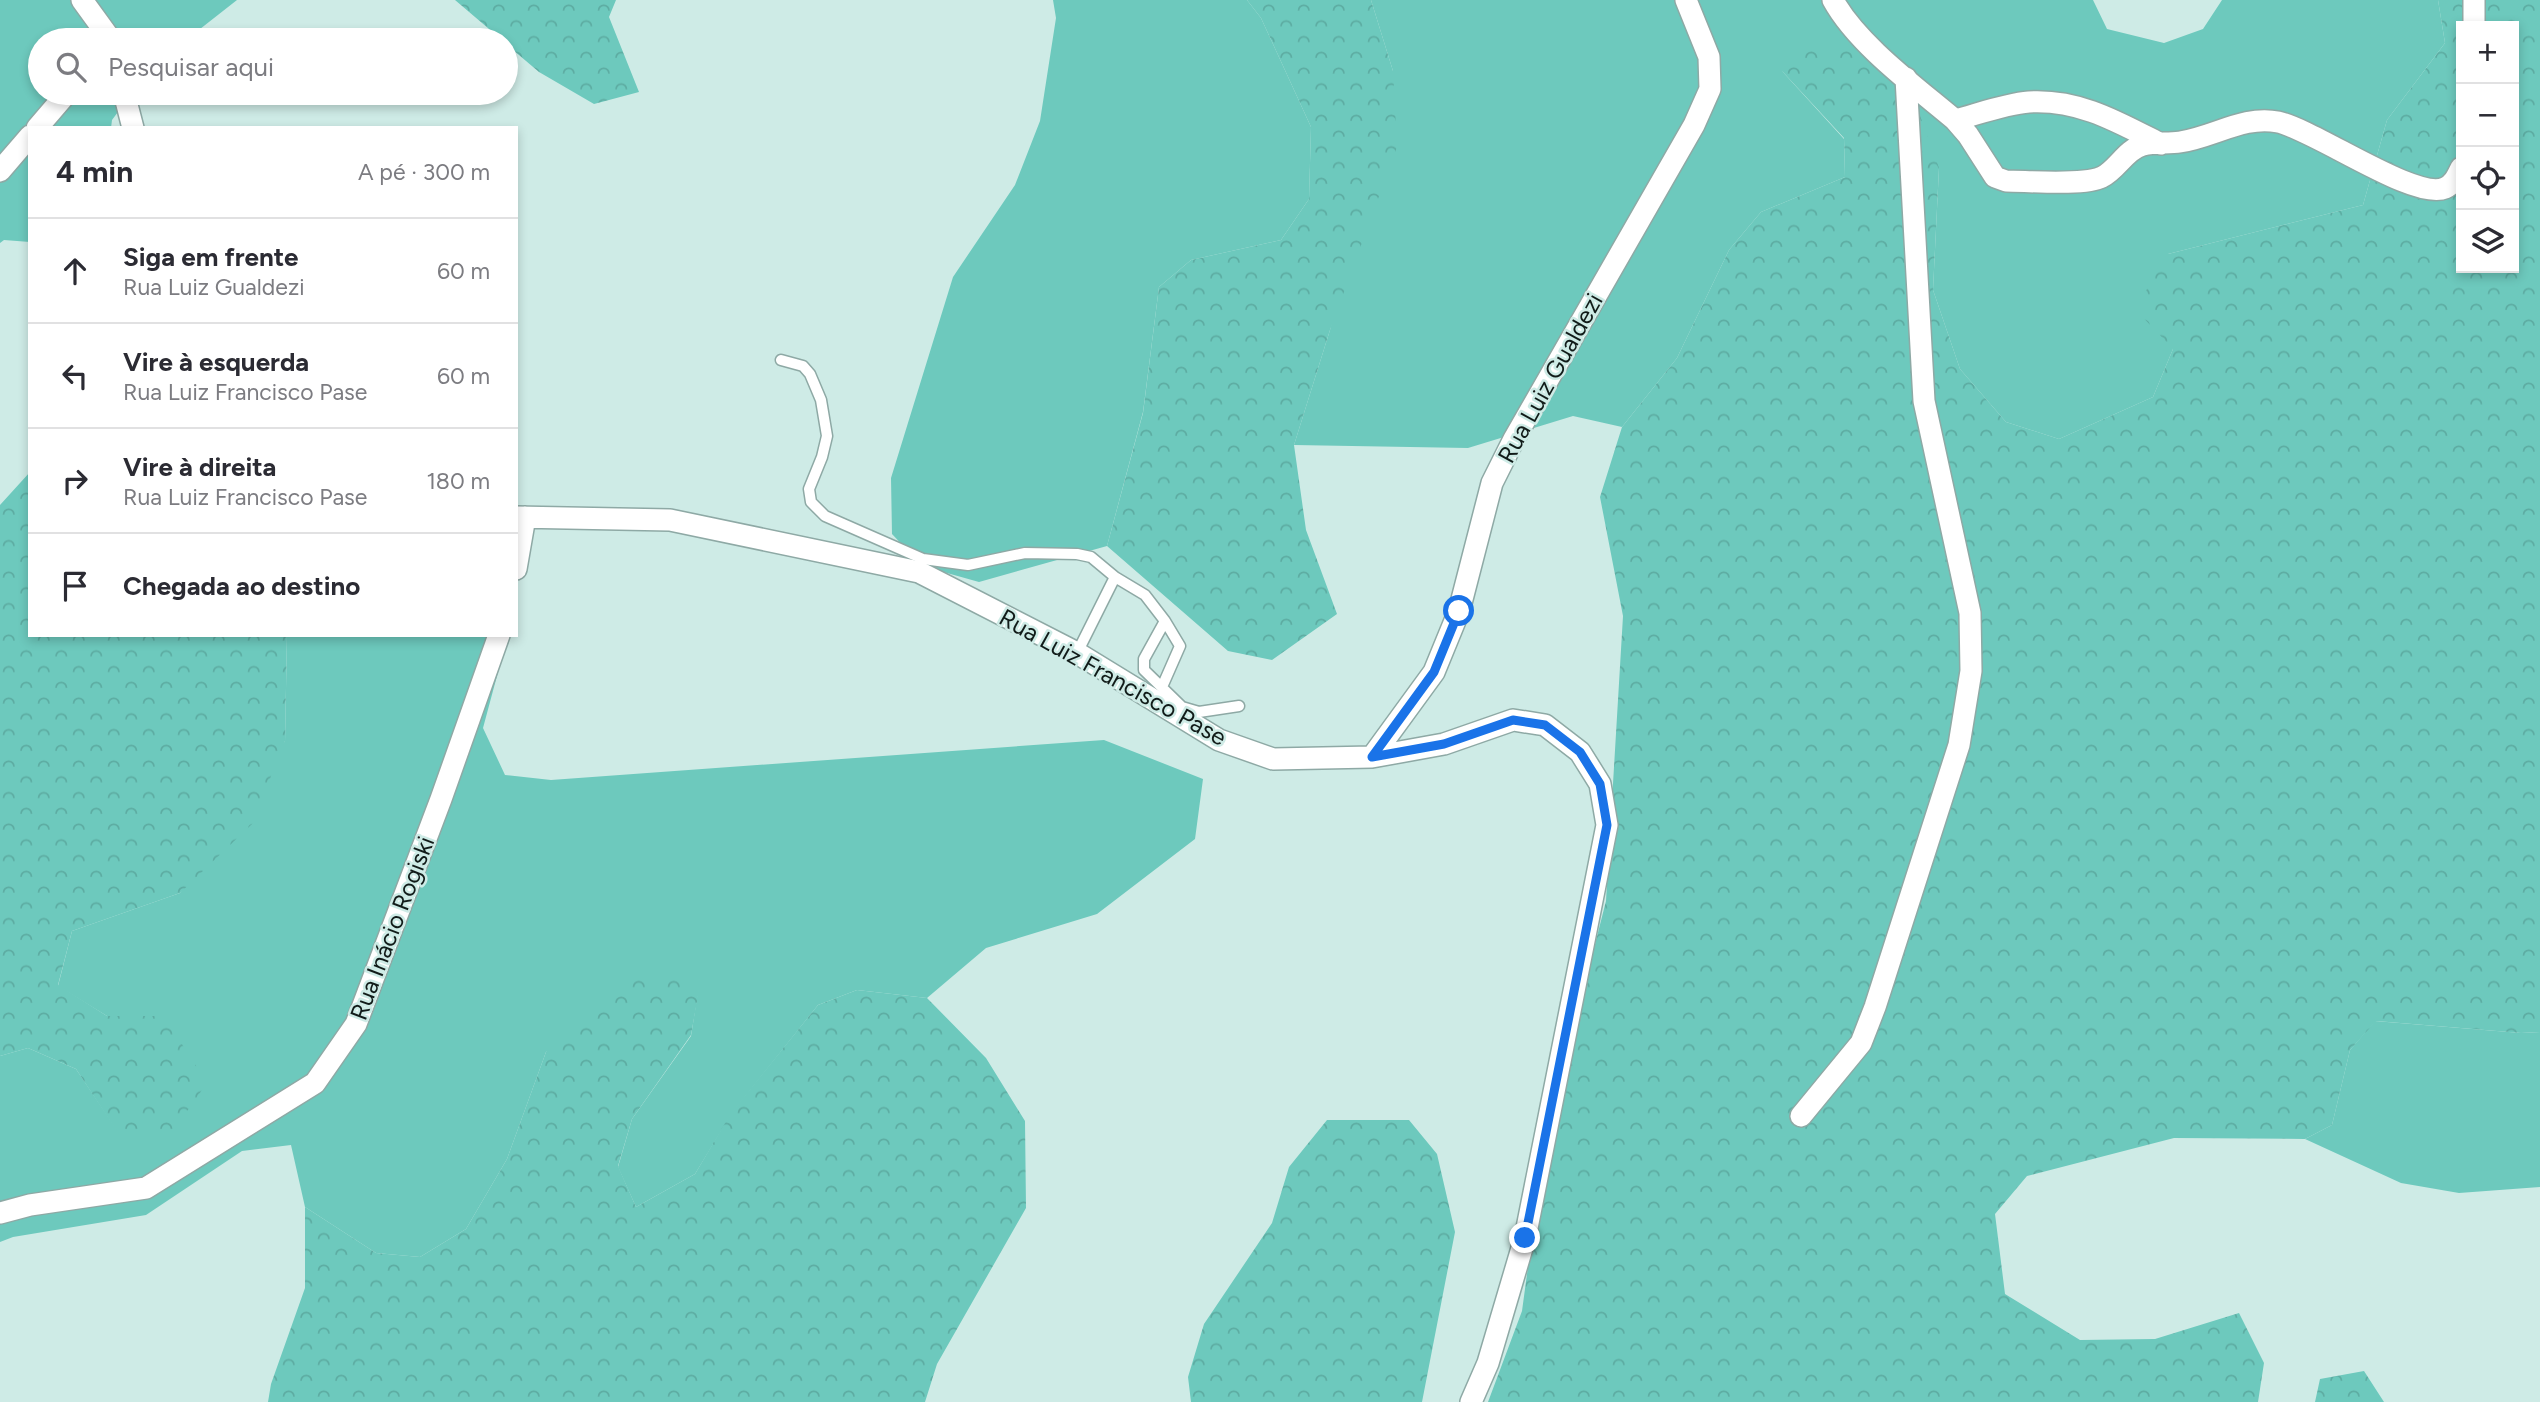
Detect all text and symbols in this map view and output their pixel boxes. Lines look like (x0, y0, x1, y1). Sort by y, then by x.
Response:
map controls (2456, 21, 2519, 273)
button: + (2456, 21, 2519, 84)
search box (28, 28, 518, 105)
icon: search (52, 48, 90, 86)
text: Pesquisar aqui (108, 51, 274, 83)
button: − (2456, 84, 2519, 147)
button: locate (2456, 147, 2519, 210)
text: 4 min (56, 153, 133, 190)
text: A pé · 300 m (358, 158, 490, 186)
button: layers (2456, 210, 2519, 273)
text: Siga em frente (123, 241, 298, 273)
icon: ahead (56, 252, 94, 290)
text: 60 m (437, 257, 490, 285)
text: Rua Luiz Gualdezi (123, 273, 305, 301)
street label: Rua Luiz Gualdezi (1491, 288, 1609, 468)
text: Vire à esquerda (123, 346, 309, 378)
icon: left (56, 357, 94, 395)
text: 60 m (437, 362, 490, 390)
text: Rua Luiz Francisco Pase (123, 378, 367, 406)
text: Vire à direita (123, 451, 276, 483)
icon: right (56, 462, 94, 500)
text: 180 m (426, 467, 490, 495)
text: Rua Luiz Francisco Pase (123, 483, 367, 511)
icon: arrive (56, 567, 94, 605)
text: Chegada ao destino (123, 570, 360, 602)
route start (1443, 595, 1474, 626)
street label: Rua Luiz Francisco Pase (994, 602, 1232, 752)
street label: Rua Inácio Rogiski (344, 832, 440, 1024)
route end (1509, 1222, 1540, 1253)

